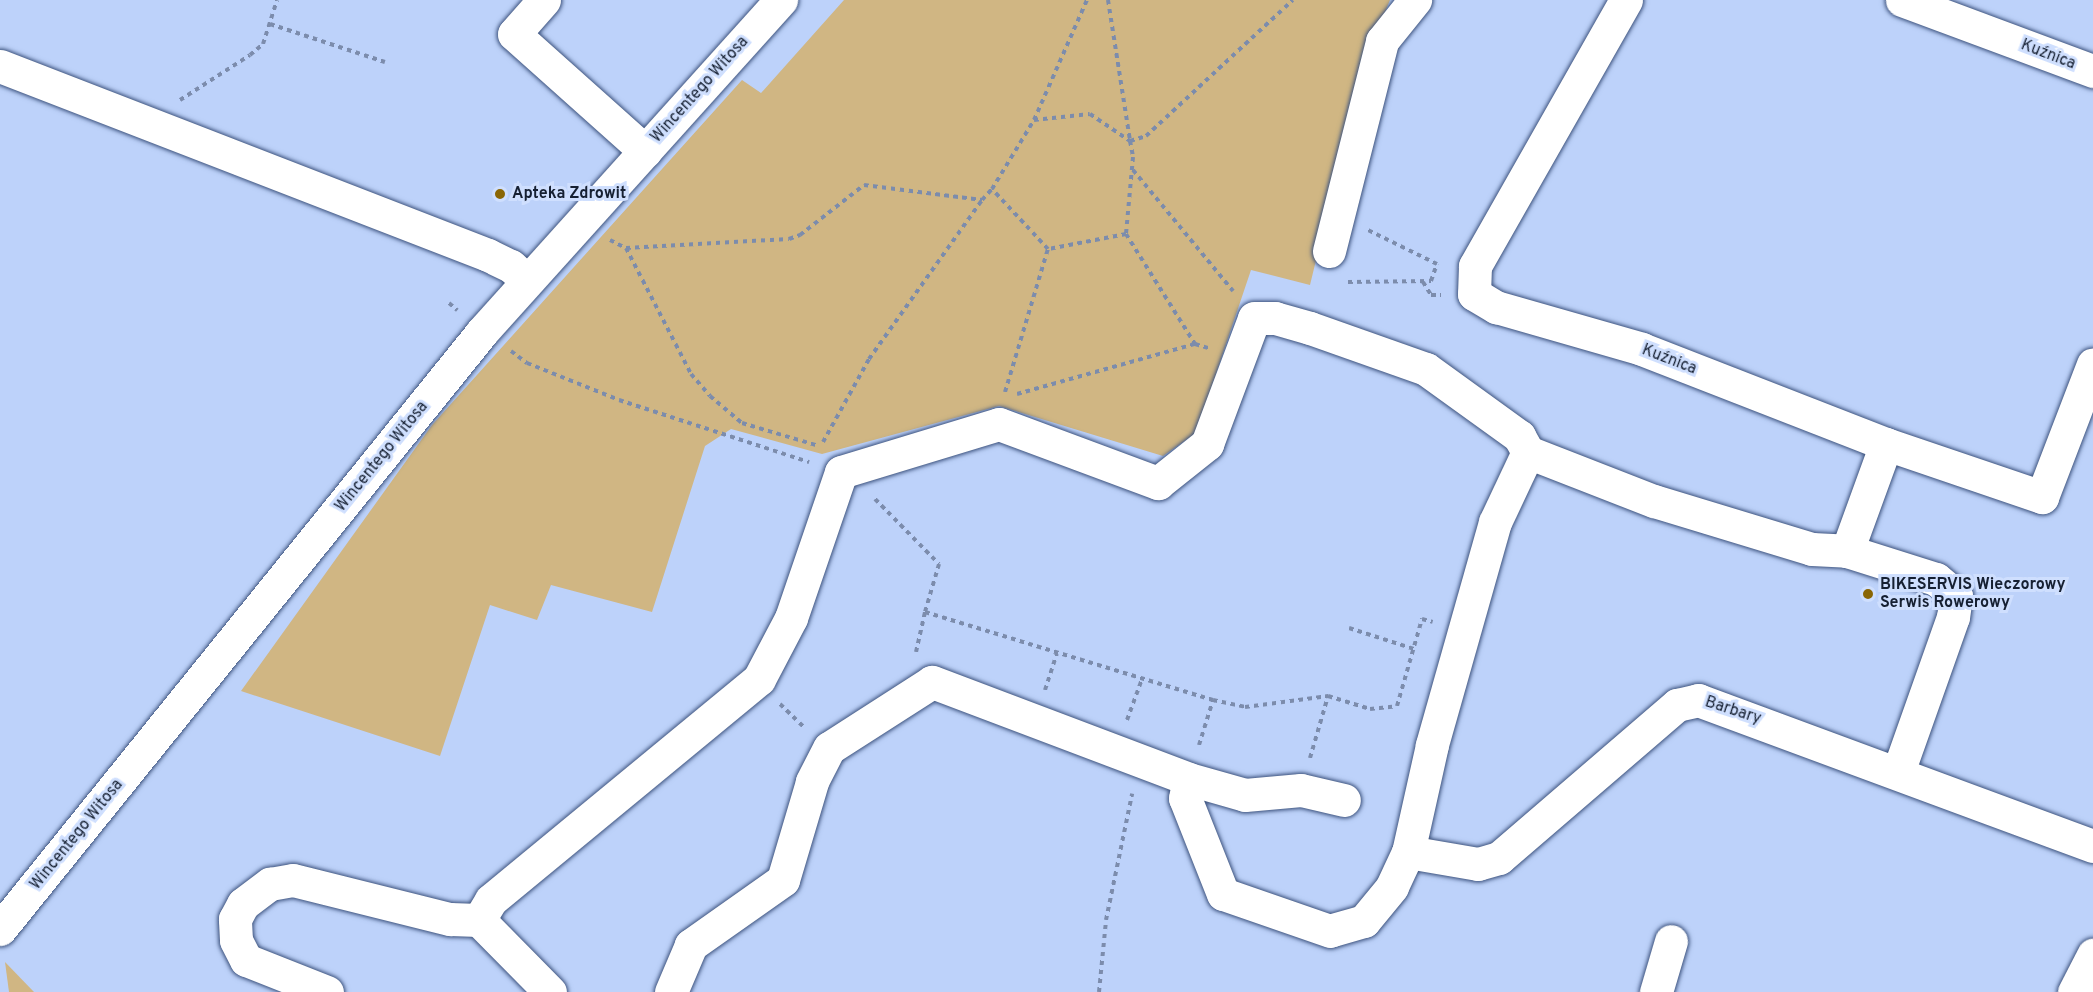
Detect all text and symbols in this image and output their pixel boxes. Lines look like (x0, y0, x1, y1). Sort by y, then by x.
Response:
street label: Wincentego Witosa (647, 33, 753, 147)
street label: Kuźnica (2018, 36, 2078, 74)
place label: Apteka Zdrowit (512, 184, 626, 204)
marker: Apteka Zdrowit (493, 187, 507, 201)
street label: Kuźnica (1639, 341, 1699, 379)
street label: Wincentego Witosa (332, 398, 432, 516)
place label: BIKESERVIS Wieczorowy Serwis Rowerowy (1880, 575, 2066, 613)
marker: BIKESERVIS Wieczorowy Serwis Rowerowy (1861, 587, 1875, 601)
street label: Barbary (1702, 693, 1764, 729)
street label: Wincentego Witosa (27, 776, 127, 894)

